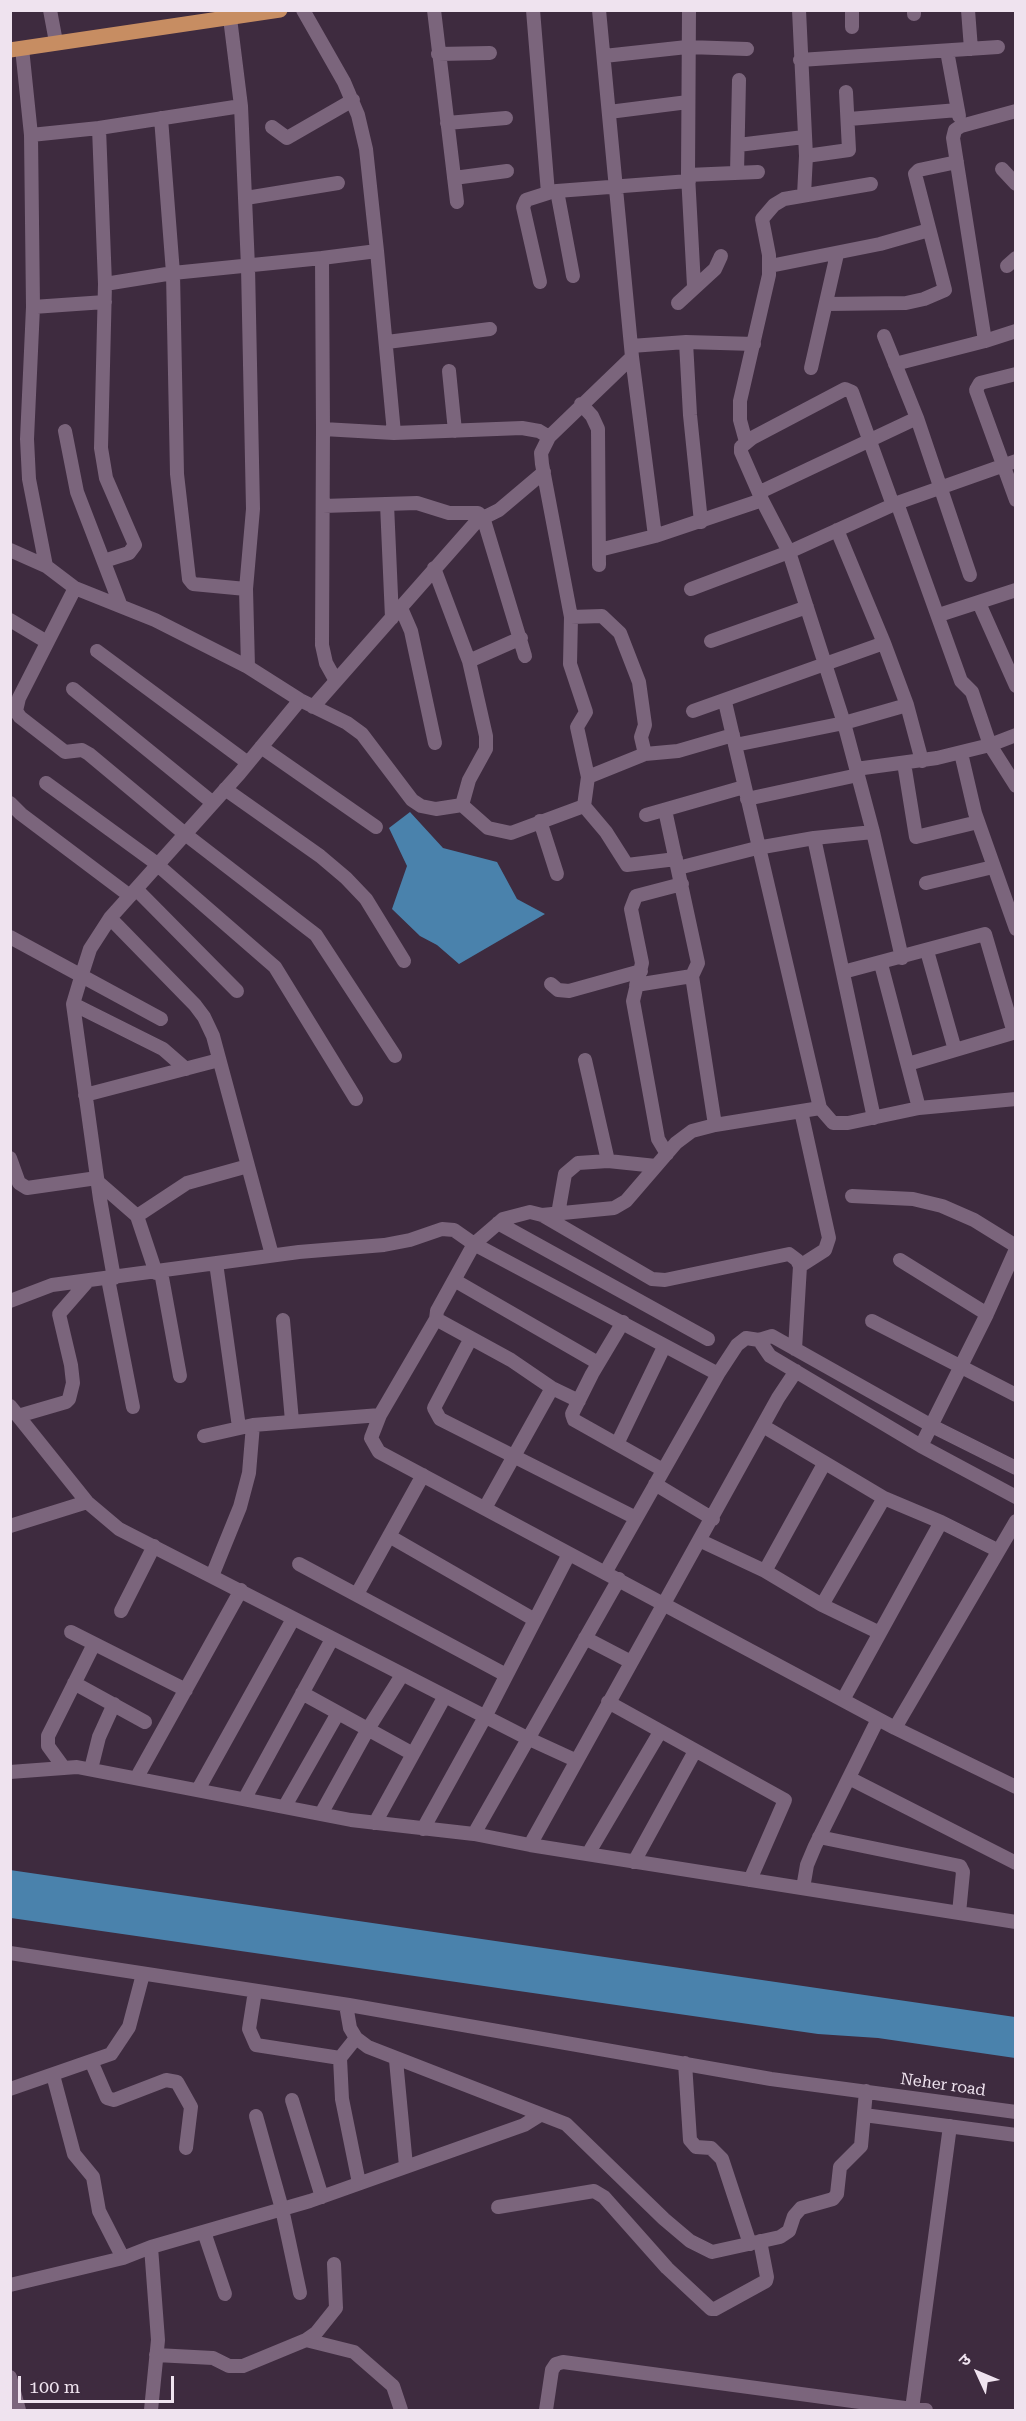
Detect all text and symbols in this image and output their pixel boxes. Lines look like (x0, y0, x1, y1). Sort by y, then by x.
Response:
street label: Neher road (899, 2070, 987, 2100)
north arrow (948, 2343, 1008, 2403)
text: उ (955, 2350, 975, 2370)
scale bar (21, 2364, 177, 2402)
text: 100 m (29, 2376, 80, 2397)

